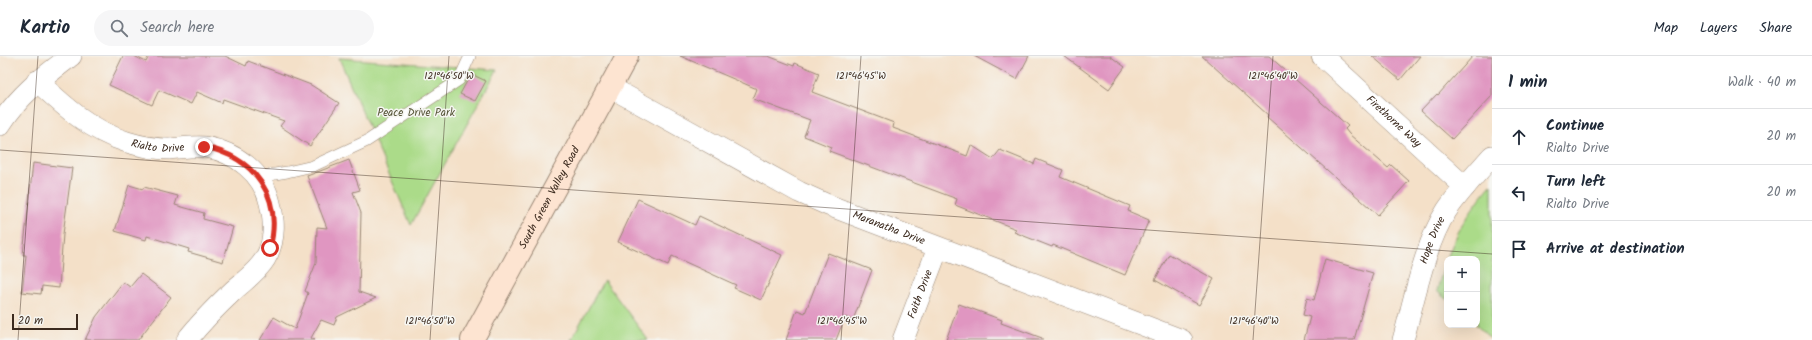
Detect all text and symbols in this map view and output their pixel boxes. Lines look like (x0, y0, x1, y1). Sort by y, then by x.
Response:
search box (94, 10, 374, 46)
text: Kartio (20, 13, 70, 43)
text: Search here (140, 16, 214, 40)
icon: search (108, 17, 130, 39)
text: Map (1654, 17, 1678, 39)
text: Layers (1700, 17, 1738, 39)
text: Share (1760, 17, 1792, 39)
text: 121°46'50"W (424, 68, 474, 84)
text: 121°46'45"W (836, 68, 886, 84)
text: 121°46'40"W (1248, 68, 1298, 84)
text: 1 min (1508, 69, 1547, 96)
text: Walk · 40 m (1728, 72, 1796, 93)
street label: Firethorne Way (1362, 91, 1426, 152)
park label: Peace Drive Park (377, 104, 456, 122)
text: Continue (1546, 114, 1604, 138)
icon: ahead (1508, 126, 1530, 148)
text: 20 m (1766, 126, 1796, 147)
street label: Rialto Drive (129, 135, 185, 158)
route end (195, 138, 213, 156)
text: Rialto Drive (1546, 138, 1609, 159)
street label: South Green Valley Road (514, 143, 585, 252)
text: Turn left (1546, 170, 1606, 194)
icon: left (1508, 182, 1530, 204)
text: 20 m (1766, 182, 1796, 203)
text: Rialto Drive (1546, 194, 1609, 215)
street label: Maranatha Drive (850, 206, 928, 250)
street label: Hope Drive (1415, 213, 1450, 266)
text: Arrive at destination (1546, 237, 1685, 261)
icon: arrive (1508, 238, 1530, 260)
route start (261, 239, 279, 257)
map controls (1444, 256, 1480, 328)
button: + (1444, 256, 1480, 292)
street label: Faith Drive (903, 267, 938, 321)
button: − (1444, 292, 1480, 328)
scale bar (12, 312, 78, 331)
text: 20 m (18, 312, 43, 330)
text: 121°46'50"W (405, 313, 455, 329)
text: 121°46'45"W (817, 313, 867, 329)
text: 121°46'40"W (1229, 313, 1279, 329)

